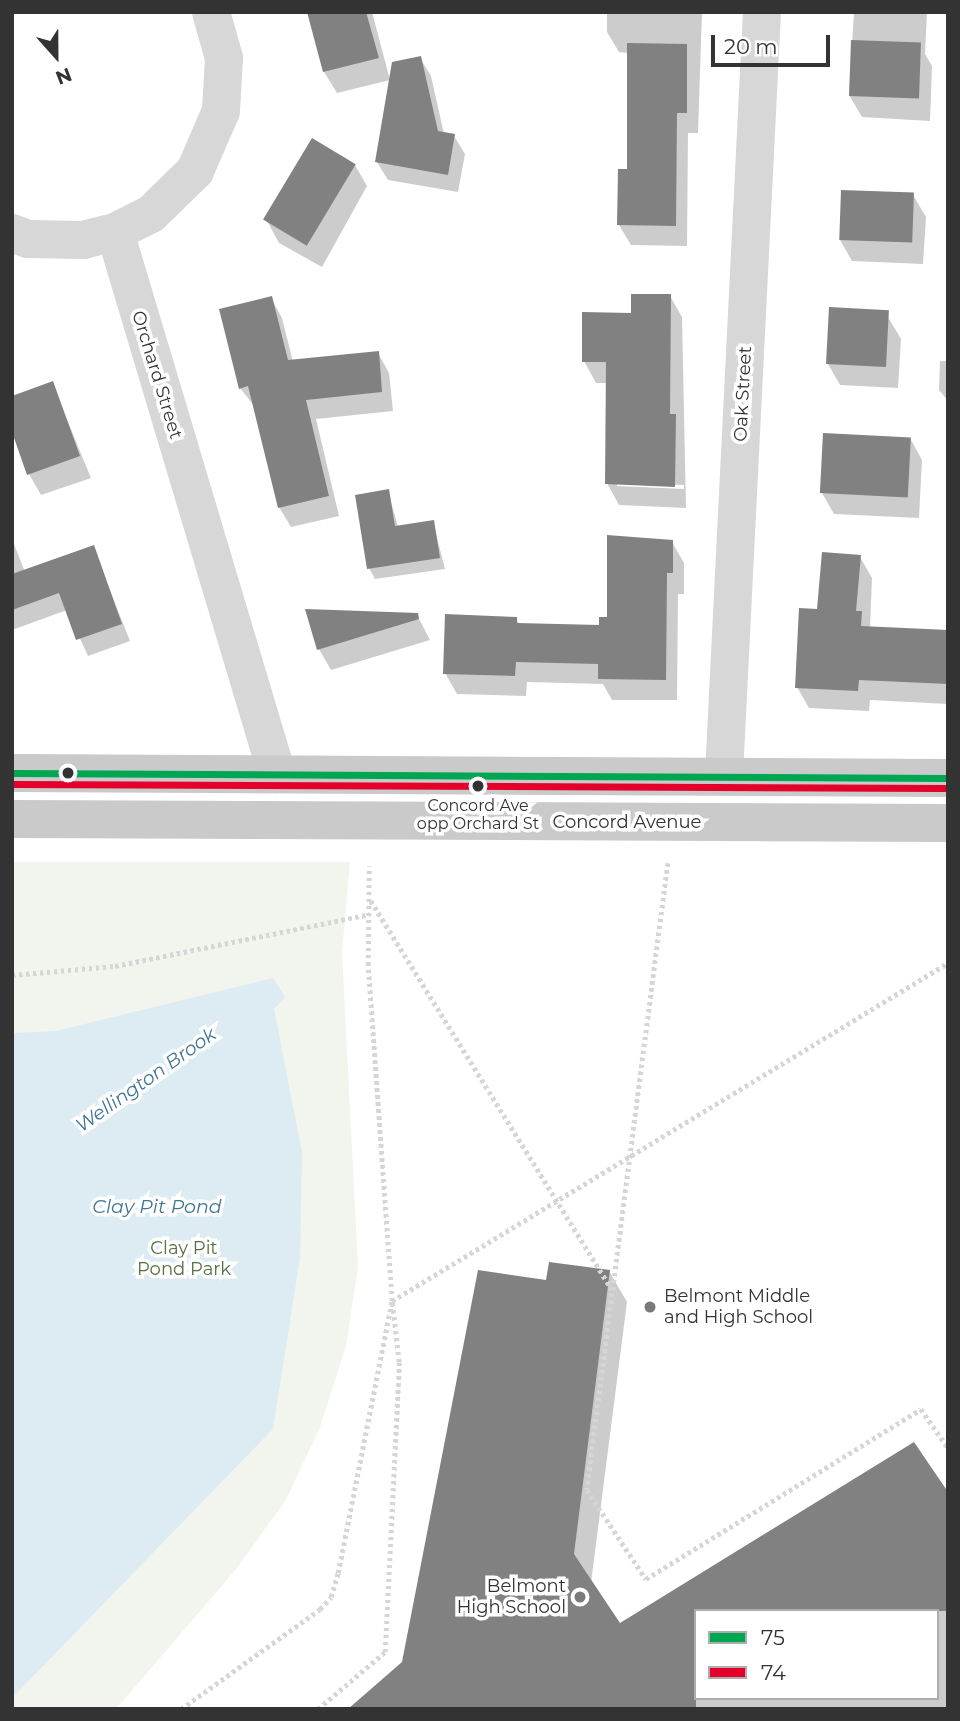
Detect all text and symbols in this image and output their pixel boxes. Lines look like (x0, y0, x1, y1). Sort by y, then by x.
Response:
north arrow (21, 21, 91, 91)
scale bar (715, 21, 834, 65)
text: 20 m (724, 34, 778, 59)
text: N (52, 63, 75, 90)
street label: Orchard Street (127, 308, 187, 442)
street label: Oak Street (730, 346, 756, 442)
unlabelled marker (61, 766, 75, 780)
marker: Concord Ave opp Orchard St (471, 779, 485, 793)
place label: Concord Ave opp Orchard St (417, 796, 539, 834)
street label: Concord Avenue (553, 811, 701, 833)
water label: Wellington Brook (71, 1023, 221, 1137)
water label: Clay Pit Pond (92, 1196, 222, 1218)
park label: Clay Pit Pond Park (137, 1238, 231, 1280)
place label: Belmont Middle and High School (664, 1286, 813, 1328)
marker: Belmont Middle and High School (642, 1299, 658, 1315)
place label: Belmont High School (457, 1576, 566, 1618)
marker: Belmont High School (572, 1589, 588, 1605)
legend (694, 1609, 939, 1700)
text: 75 (761, 1625, 785, 1650)
text: 74 (761, 1660, 786, 1685)

